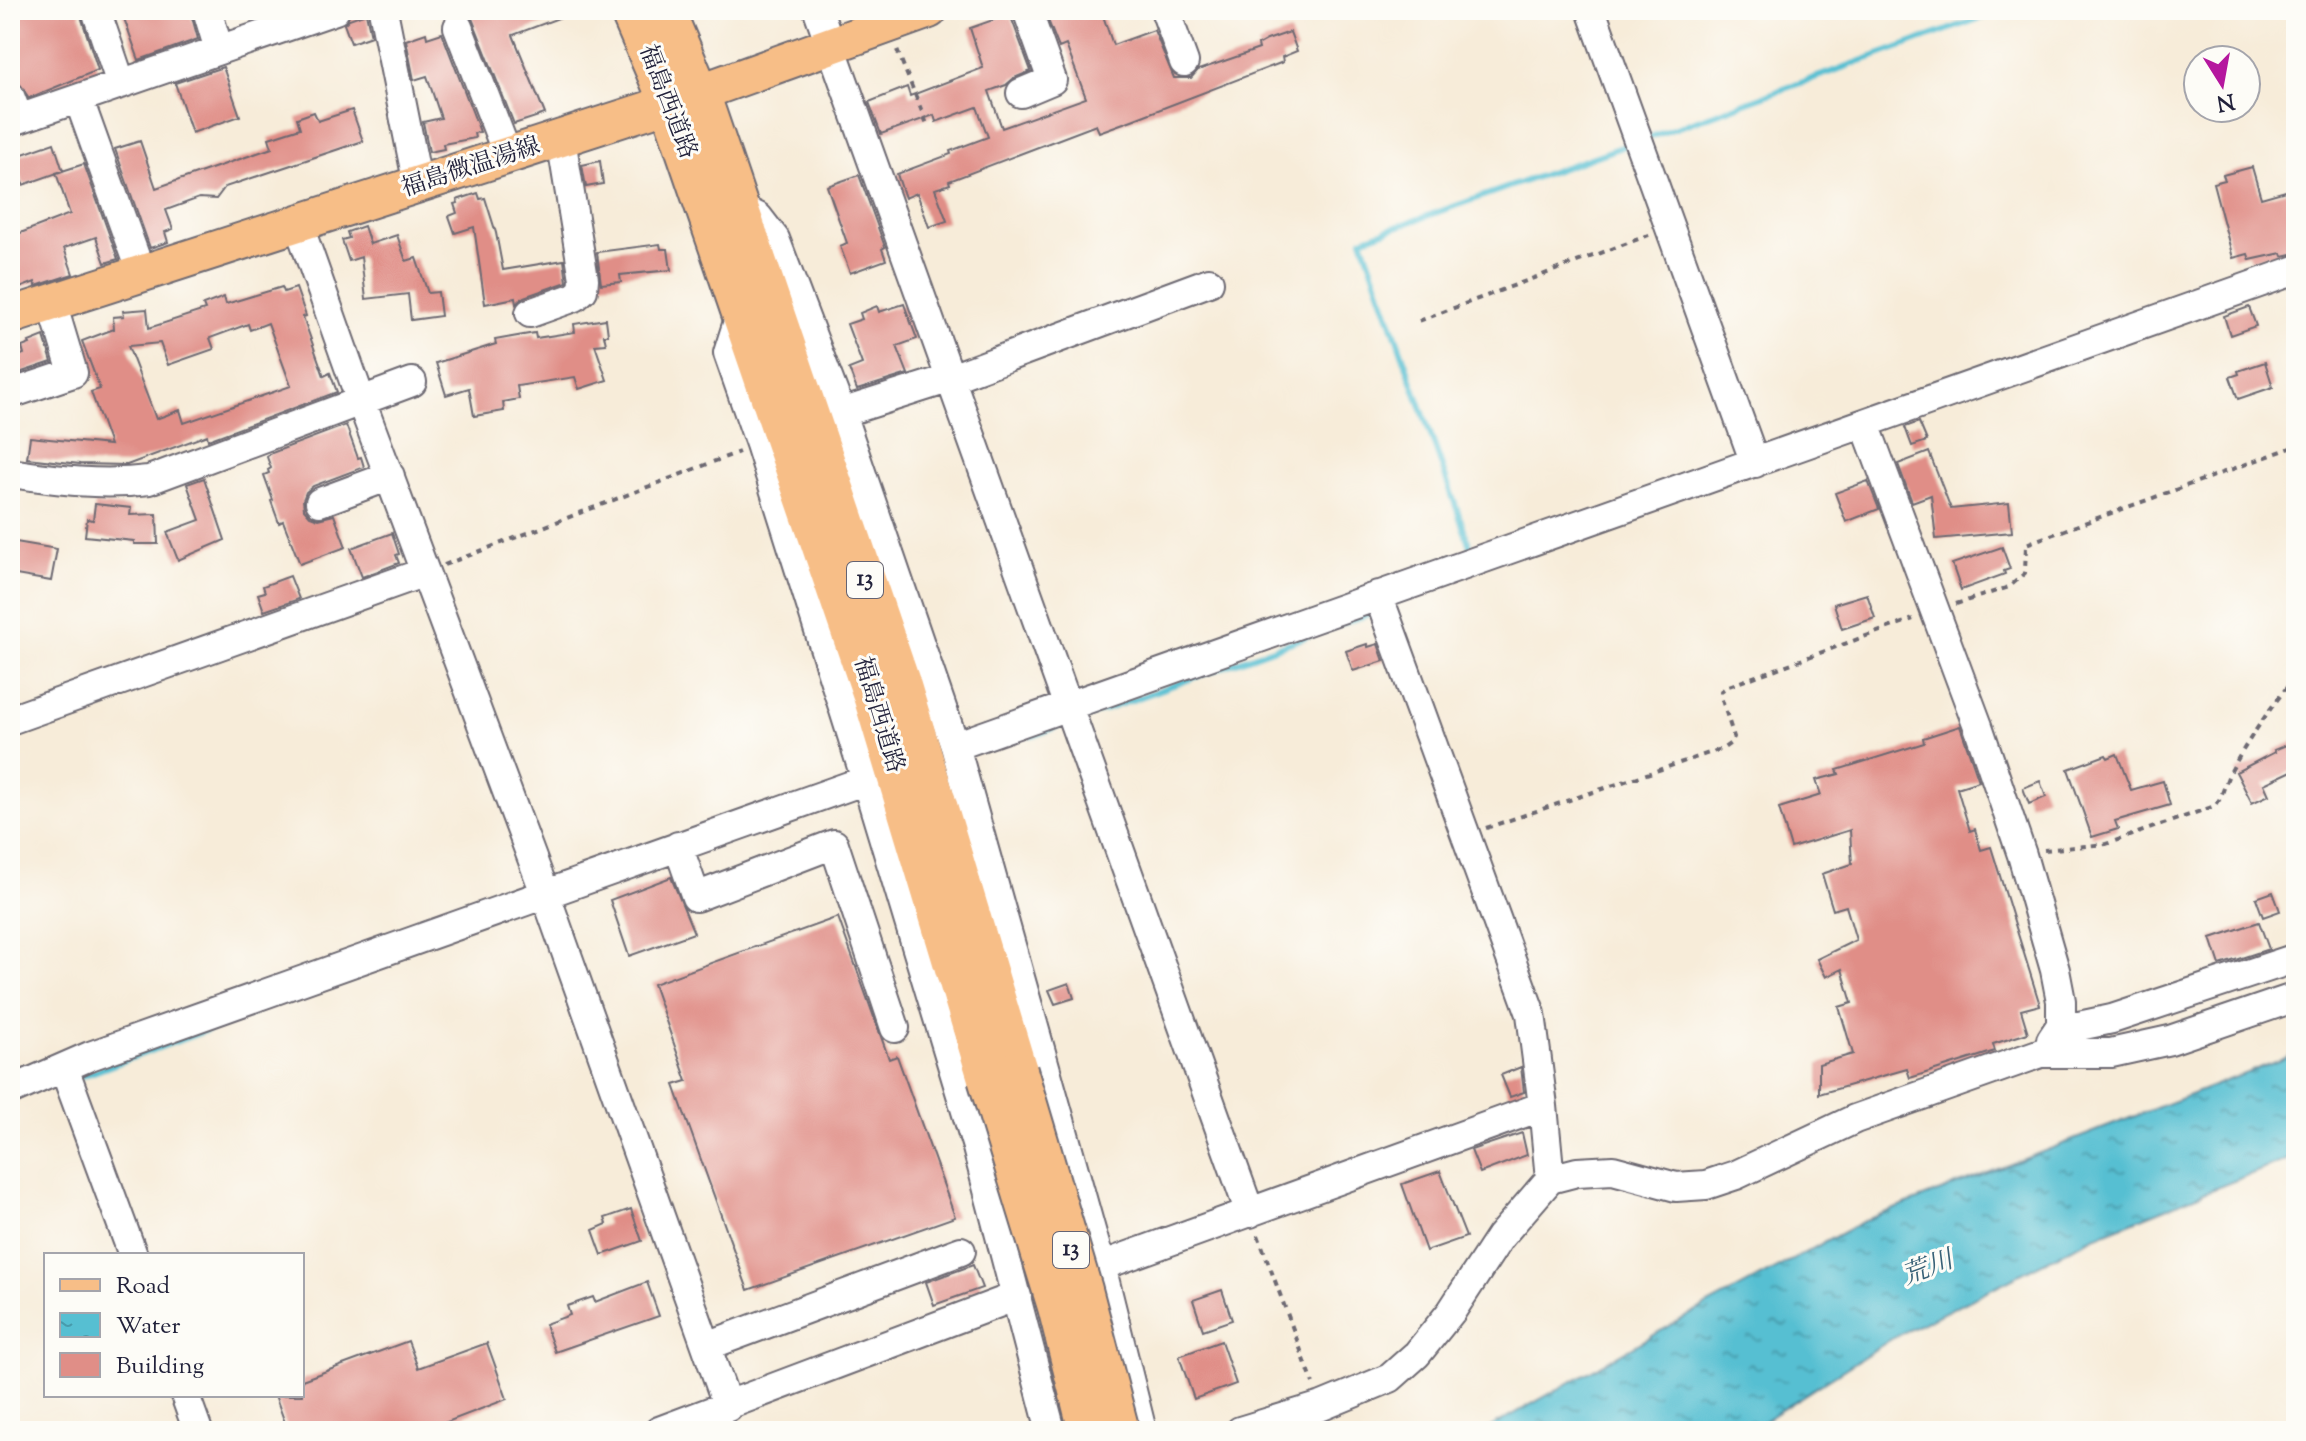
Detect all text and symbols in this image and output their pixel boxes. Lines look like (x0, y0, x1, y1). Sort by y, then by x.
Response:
street label: 福島西道路 (630, 40, 704, 164)
north arrow (2182, 44, 2262, 124)
text: N (2213, 83, 2237, 118)
street label: 福島微温湯線 (397, 130, 545, 206)
road number: 13 (847, 562, 883, 598)
street label: 福島西道路 (844, 653, 912, 777)
road number: 13 (1053, 1232, 1089, 1268)
water label: 荒川 (1897, 1241, 1962, 1296)
legend (44, 1253, 304, 1397)
text: Road (116, 1270, 170, 1304)
text: Water (116, 1310, 180, 1344)
text: Building (116, 1350, 205, 1384)

